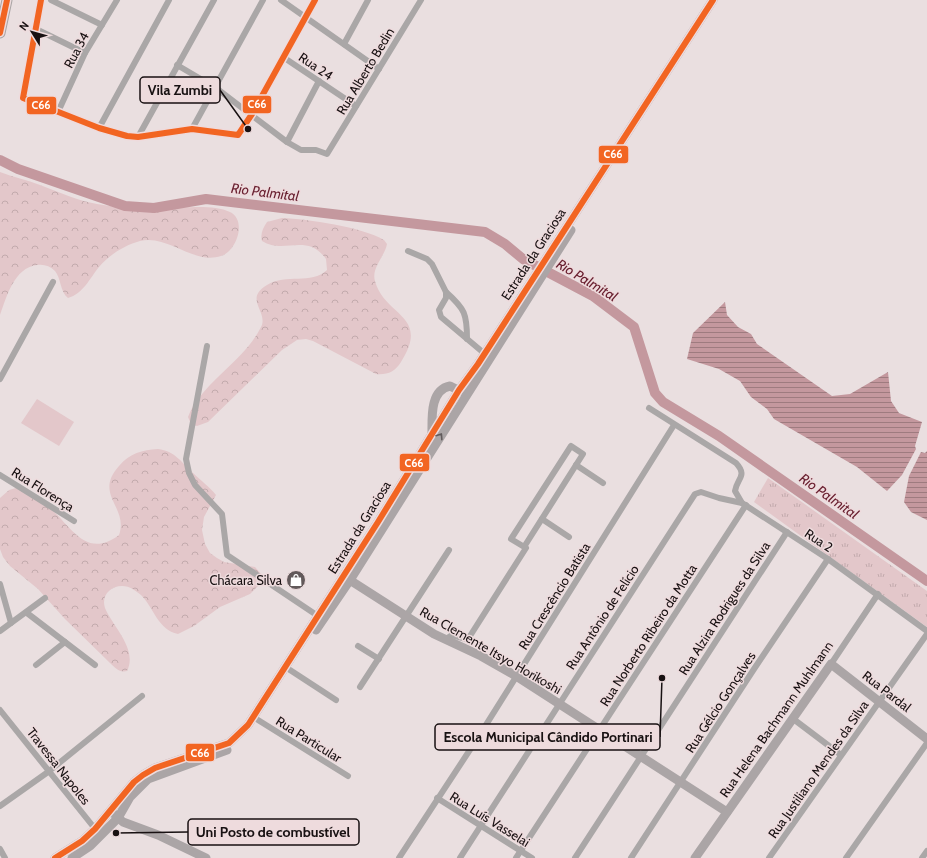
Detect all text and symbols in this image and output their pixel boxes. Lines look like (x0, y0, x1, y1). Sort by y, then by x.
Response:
north arrow (12, 12, 52, 52)
text: N (16, 19, 32, 33)
street label: Rua Alberto Bedin (333, 25, 397, 117)
street label: Rua 34 (60, 29, 92, 71)
street label: Rua 24 (296, 49, 337, 84)
callout: Vila Zumbi (140, 77, 220, 103)
text: Vila Zumbi (148, 81, 212, 99)
line badge: C66 (242, 95, 272, 114)
line badge: C66 (26, 96, 57, 115)
text: C66 (247, 97, 267, 111)
text: C66 (31, 98, 51, 112)
line badge: C66 (598, 145, 629, 164)
text: C66 (603, 147, 623, 161)
water label: Rio Palmital (230, 179, 301, 205)
street label: Estrada da Graciosa (497, 204, 569, 303)
water label: Rio Palmital (553, 255, 621, 306)
one-way arrow (436, 433, 443, 440)
line badge: C66 (399, 453, 430, 472)
text: C66 (404, 456, 424, 470)
street label: Rua Florença (9, 464, 78, 515)
water label: Rio Palmital (796, 469, 863, 523)
street label: Estrada da Graciosa (324, 477, 394, 576)
street label: Rua 2 (802, 525, 836, 555)
street label: Rua Alzira Rodrigues da Silva (675, 538, 774, 678)
street label: Rua Crescêncio Batista (515, 539, 594, 652)
street label: Rua Norberto Ribeiro da Motta (596, 560, 700, 709)
street label: Rua Antônio de Felício (562, 562, 642, 672)
shop icon: Chácara Silva (285, 569, 307, 591)
place label: Chácara Silva (210, 572, 283, 588)
street label: Rua Clemente Itsyo Horikoshi (417, 603, 565, 697)
street label: Rua Helena Bachmann Muhlmann (716, 638, 836, 800)
street label: Rua Gélcio Gonçalves (681, 648, 759, 756)
street label: Rua Pardal (859, 667, 915, 715)
street label: Rua Justiliano Mendes da Silva (764, 697, 872, 841)
street label: Rua Particular (273, 712, 346, 766)
street label: Travessa Napoles (24, 724, 94, 808)
callout: Escola Municipal Cândido Portinari (435, 724, 660, 750)
text: Escola Municipal Cândido Portinari (443, 728, 653, 746)
line badge: C66 (185, 743, 215, 762)
text: C66 (190, 746, 210, 760)
street label: Rua Luís Vasselai (447, 788, 533, 850)
callout: Uni Posto de combustível (188, 819, 359, 845)
text: Uni Posto de combustível (196, 823, 351, 841)

